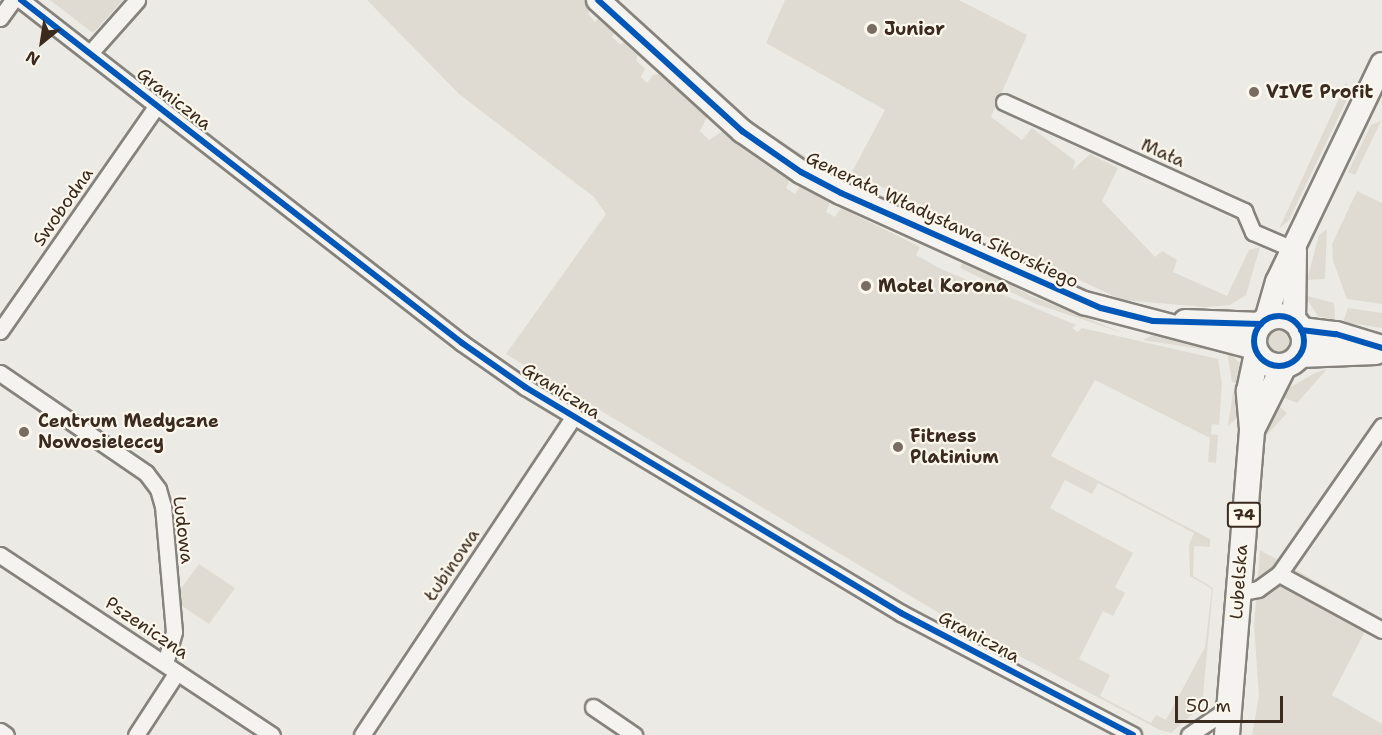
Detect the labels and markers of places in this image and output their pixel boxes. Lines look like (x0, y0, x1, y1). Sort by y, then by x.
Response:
place label: Junior (884, 18, 945, 40)
marker: Junior (865, 22, 879, 36)
place label: VIVE Profit (1266, 81, 1373, 103)
marker: VIVE Profit (1247, 85, 1261, 99)
place label: Motel Korona (878, 275, 1008, 297)
marker: Motel Korona (859, 279, 873, 293)
place label: Centrum Medyczne Nowosieleccy (38, 411, 219, 454)
marker: Centrum Medyczne Nowosieleccy (15, 423, 33, 441)
place label: Fitness Platinium (910, 426, 999, 468)
marker: Fitness Platinium (891, 440, 905, 454)

